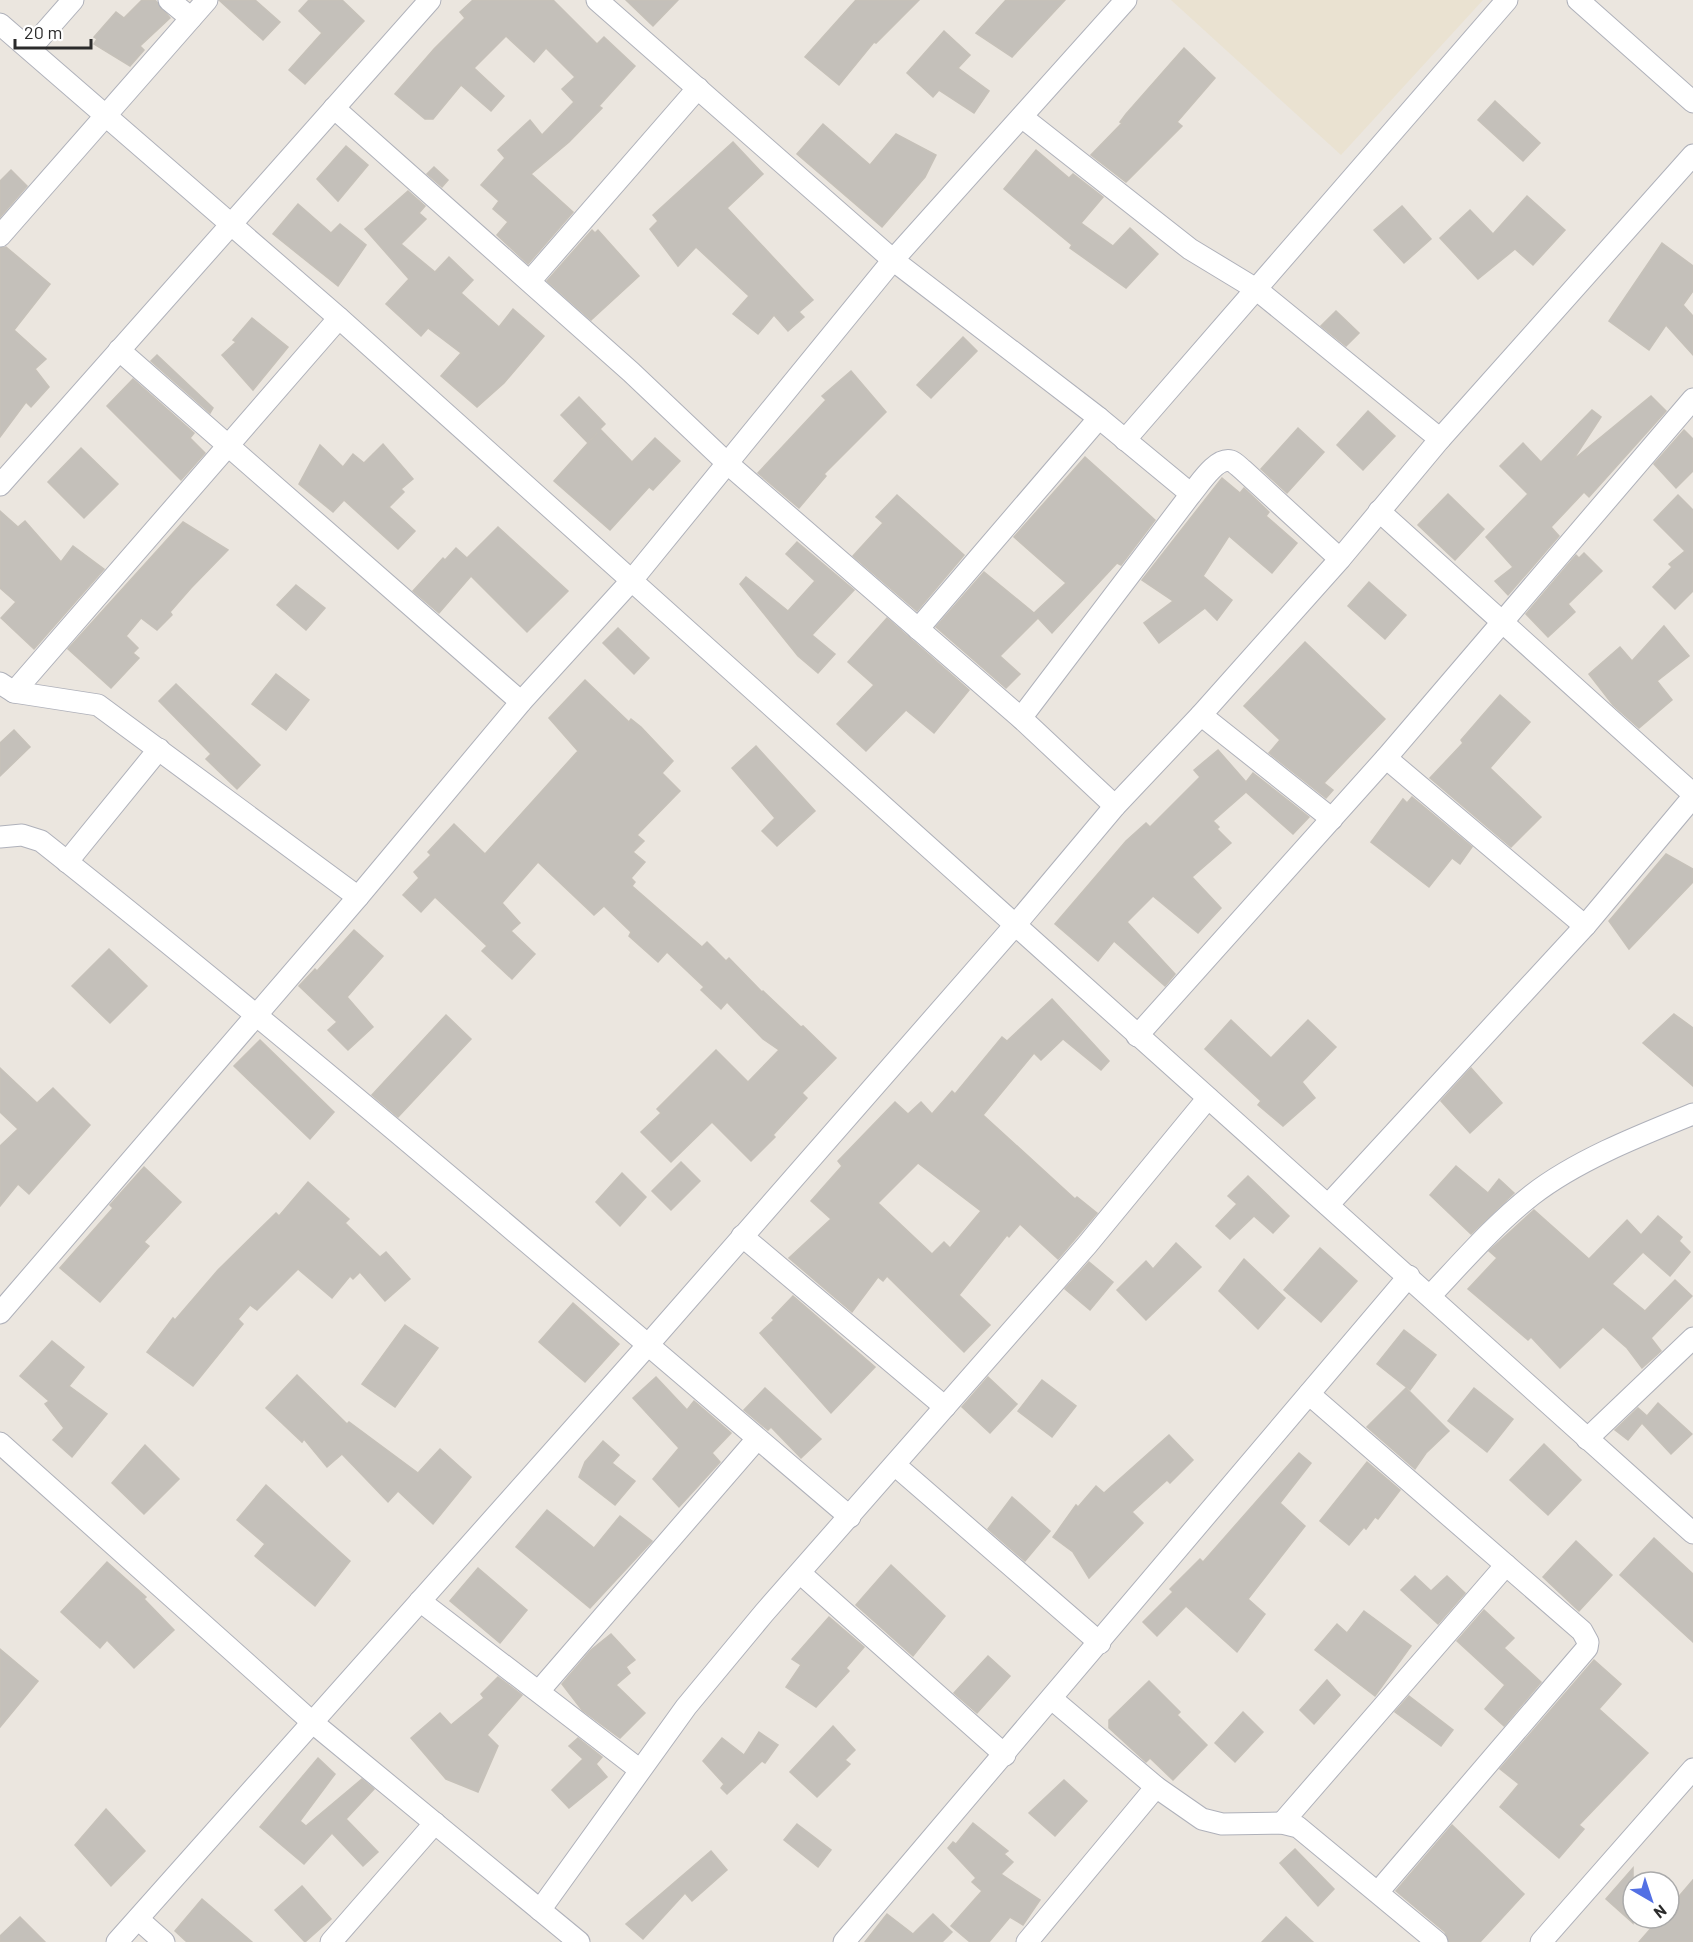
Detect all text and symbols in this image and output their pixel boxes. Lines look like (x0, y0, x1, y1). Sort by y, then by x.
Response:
scale bar (15, 12, 92, 50)
text: 20 m (24, 21, 62, 43)
north arrow (1621, 1870, 1681, 1930)
text: N (1651, 1901, 1671, 1923)

